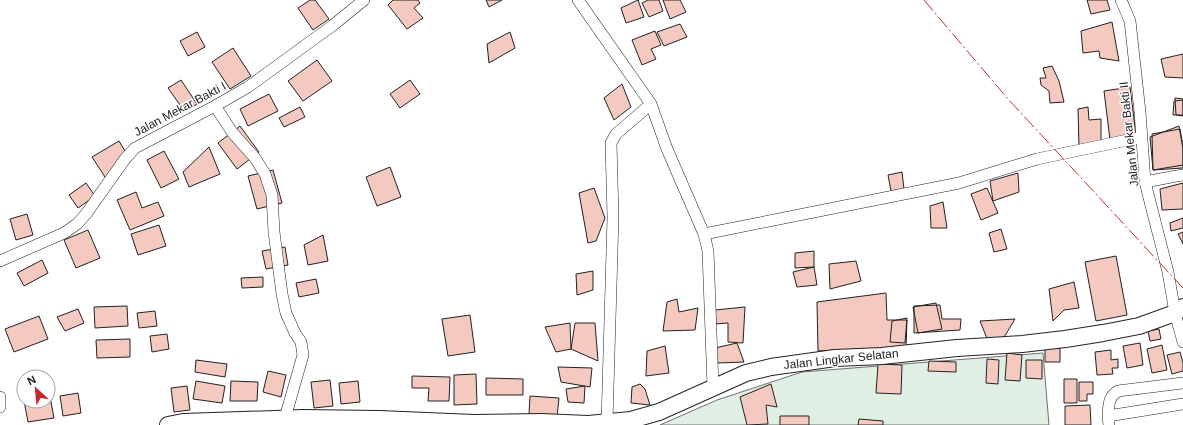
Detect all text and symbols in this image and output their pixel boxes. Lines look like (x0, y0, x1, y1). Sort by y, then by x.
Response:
street label: Jalan Mekar Bakti I (132, 79, 228, 139)
street label: Jalan Mekar Bakti II (1117, 81, 1141, 187)
street label: Jalan Lingkar Selatan (783, 346, 899, 372)
north arrow (16, 369, 56, 409)
text: N (25, 373, 38, 387)

